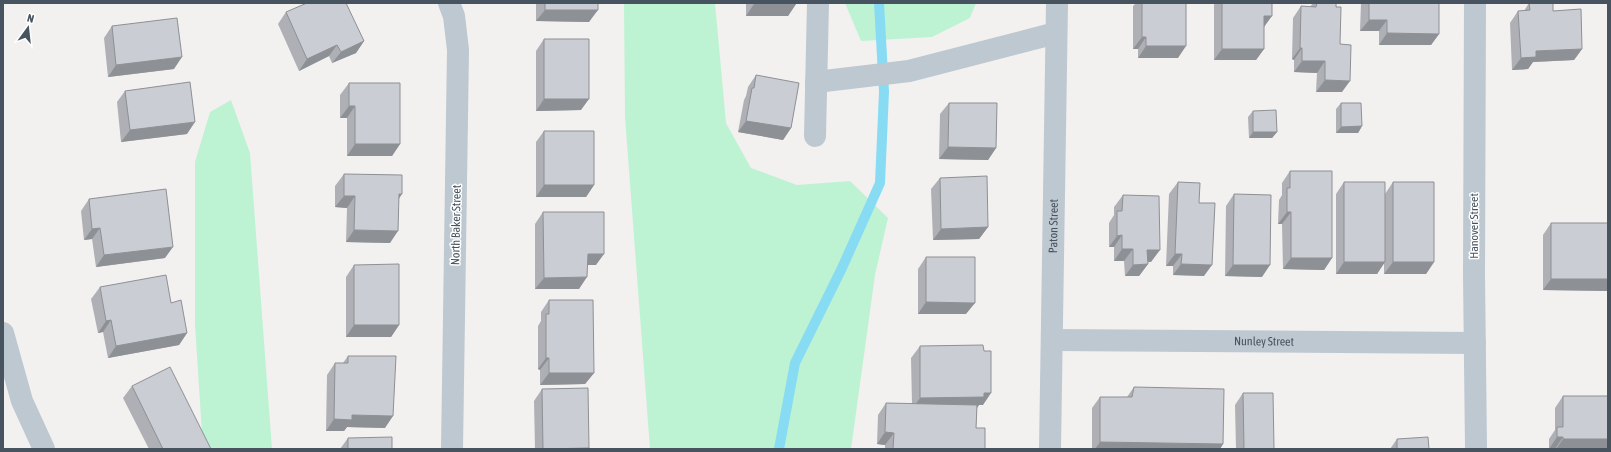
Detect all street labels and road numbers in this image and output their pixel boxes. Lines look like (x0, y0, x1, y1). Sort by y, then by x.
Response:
street label: North Baker Street (448, 184, 464, 265)
street label: Hanover Street (1467, 193, 1481, 259)
street label: Paton Street (1046, 198, 1061, 253)
street label: Nunley Street (1234, 334, 1295, 349)

